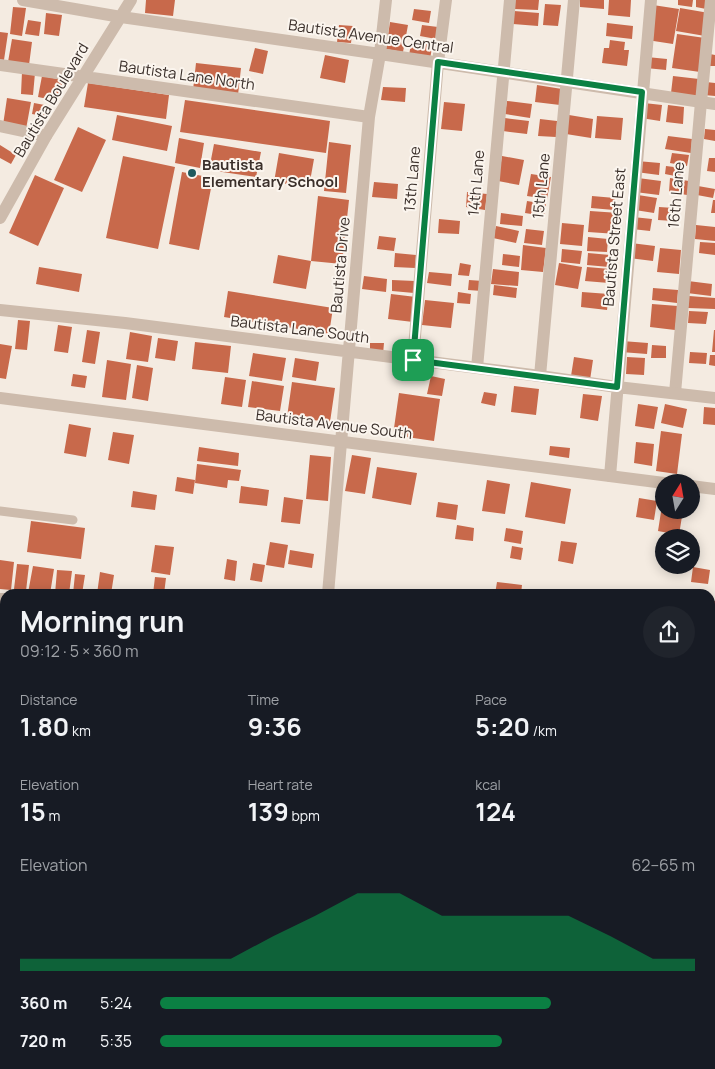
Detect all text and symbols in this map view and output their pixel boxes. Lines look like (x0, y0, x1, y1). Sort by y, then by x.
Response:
street label: Bautista Avenue Central (287, 14, 455, 58)
street label: Bautista Boulevard (9, 39, 93, 161)
street label: Bautista Lane North (118, 55, 257, 95)
street label: 13th Lane (399, 145, 425, 213)
street label: 14th Lane (463, 149, 489, 217)
street label: 15th Lane (527, 152, 555, 220)
place label: Bautista Elementary School (202, 154, 338, 192)
street label: 16th Lane (663, 161, 689, 229)
marker: Bautista Elementary School (186, 167, 198, 179)
street label: Bautista Street East (597, 167, 631, 307)
street label: Bautista Drive (325, 216, 355, 314)
street label: Bautista Lane South (229, 310, 371, 348)
pin (392, 339, 434, 381)
icon: arrive (399, 346, 427, 374)
street label: Bautista Avenue South (255, 404, 414, 444)
north arrow (655, 474, 700, 519)
map controls (655, 474, 700, 574)
button: layers (655, 529, 700, 574)
text: Morning run (20, 602, 184, 640)
button: share (643, 606, 695, 658)
text: 09:12 · 5 × 360 m (20, 640, 139, 662)
text: Distance (20, 690, 77, 709)
text: Time (248, 690, 279, 709)
text: Pace (475, 690, 507, 709)
text: 1.80 (20, 709, 69, 744)
text: 9:36 (248, 709, 302, 744)
text: 5:20 (475, 709, 530, 744)
text: km (69, 721, 91, 740)
text: /km (530, 721, 557, 740)
text: Elevation (20, 775, 79, 794)
text: Heart rate (248, 775, 313, 794)
text: kcal (475, 775, 501, 794)
text: 15 (20, 794, 46, 829)
text: 139 (248, 794, 289, 829)
text: 124 (475, 794, 516, 829)
text: m (46, 806, 60, 825)
text: bpm (289, 806, 320, 825)
text: Elevation (20, 854, 88, 876)
text: 62–65 m (631, 854, 695, 876)
text: 360 m (20, 992, 67, 1014)
text: 5:24 (100, 992, 132, 1014)
text: 720 m (20, 1030, 66, 1052)
text: 5:35 (100, 1030, 132, 1052)

